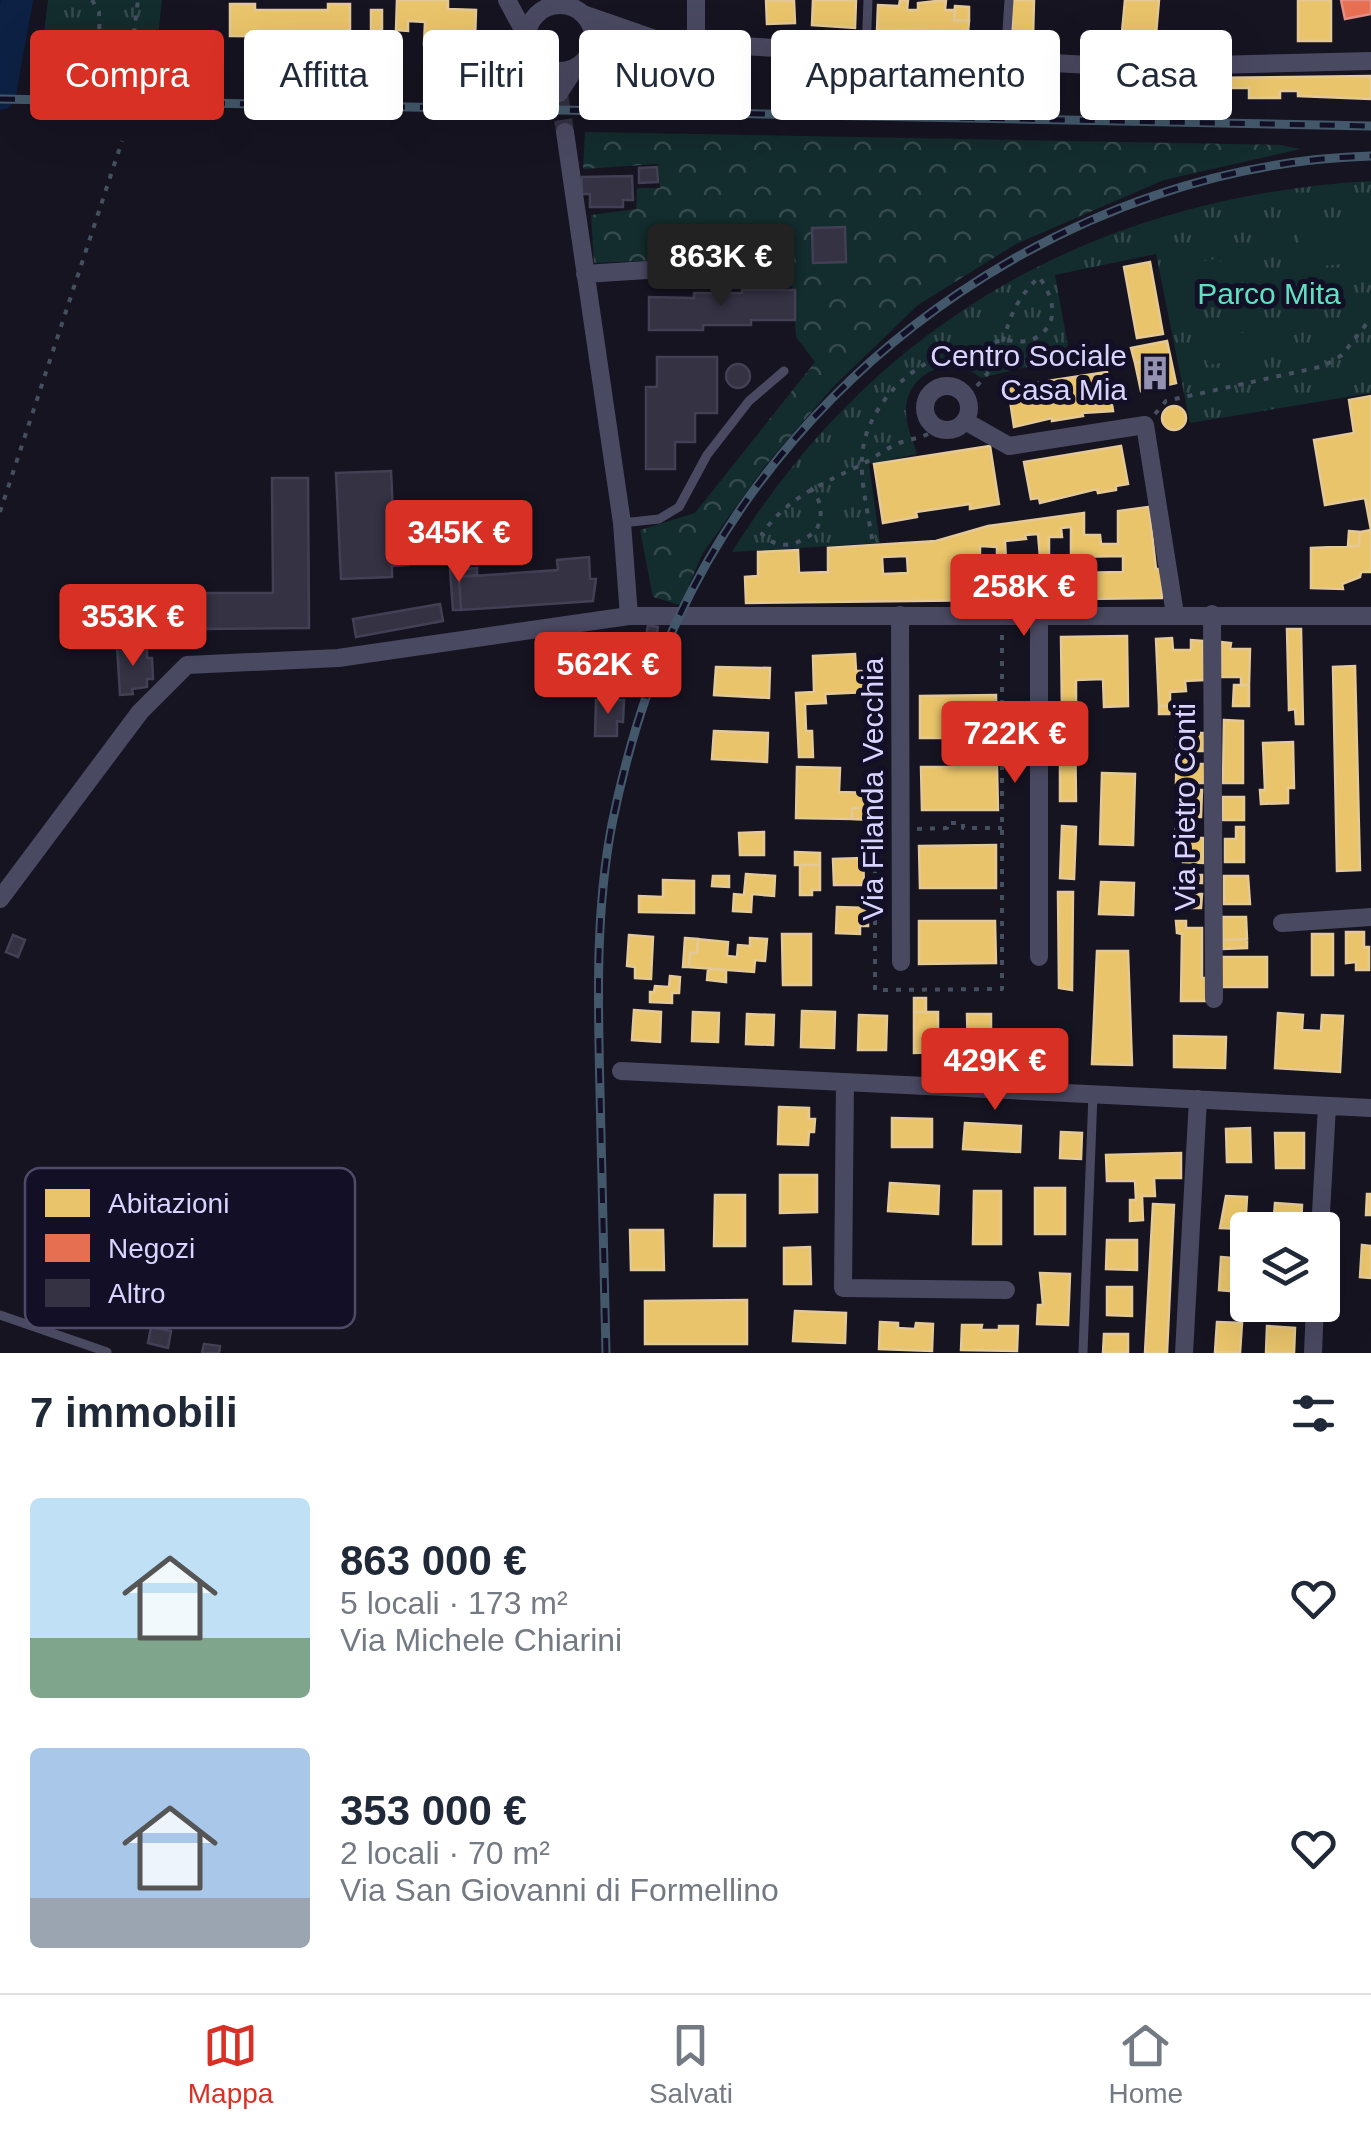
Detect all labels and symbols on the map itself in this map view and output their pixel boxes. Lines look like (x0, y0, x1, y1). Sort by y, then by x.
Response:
pin: 863K € (640, 224, 802, 309)
park label: Parco Mita (1197, 277, 1341, 310)
place label: Centro Sociale Casa Mia (930, 339, 1127, 406)
building icon: Centro Sociale Casa Mia (1136, 354, 1174, 392)
pin: 345K € (378, 500, 540, 585)
pin: 258K € (943, 554, 1105, 639)
pin: 353K € (52, 584, 214, 669)
pin: 562K € (527, 632, 689, 717)
street label: Via Filanda Vecchia (856, 657, 889, 920)
pin: 722K € (934, 701, 1096, 786)
street label: Via Pietro Conti (1168, 703, 1201, 911)
pin: 429K € (914, 1028, 1076, 1113)
legend (25, 1168, 355, 1328)
text: Abitazioni (108, 1188, 229, 1219)
text: Negozi (108, 1233, 195, 1264)
text: Altro (108, 1278, 166, 1309)

